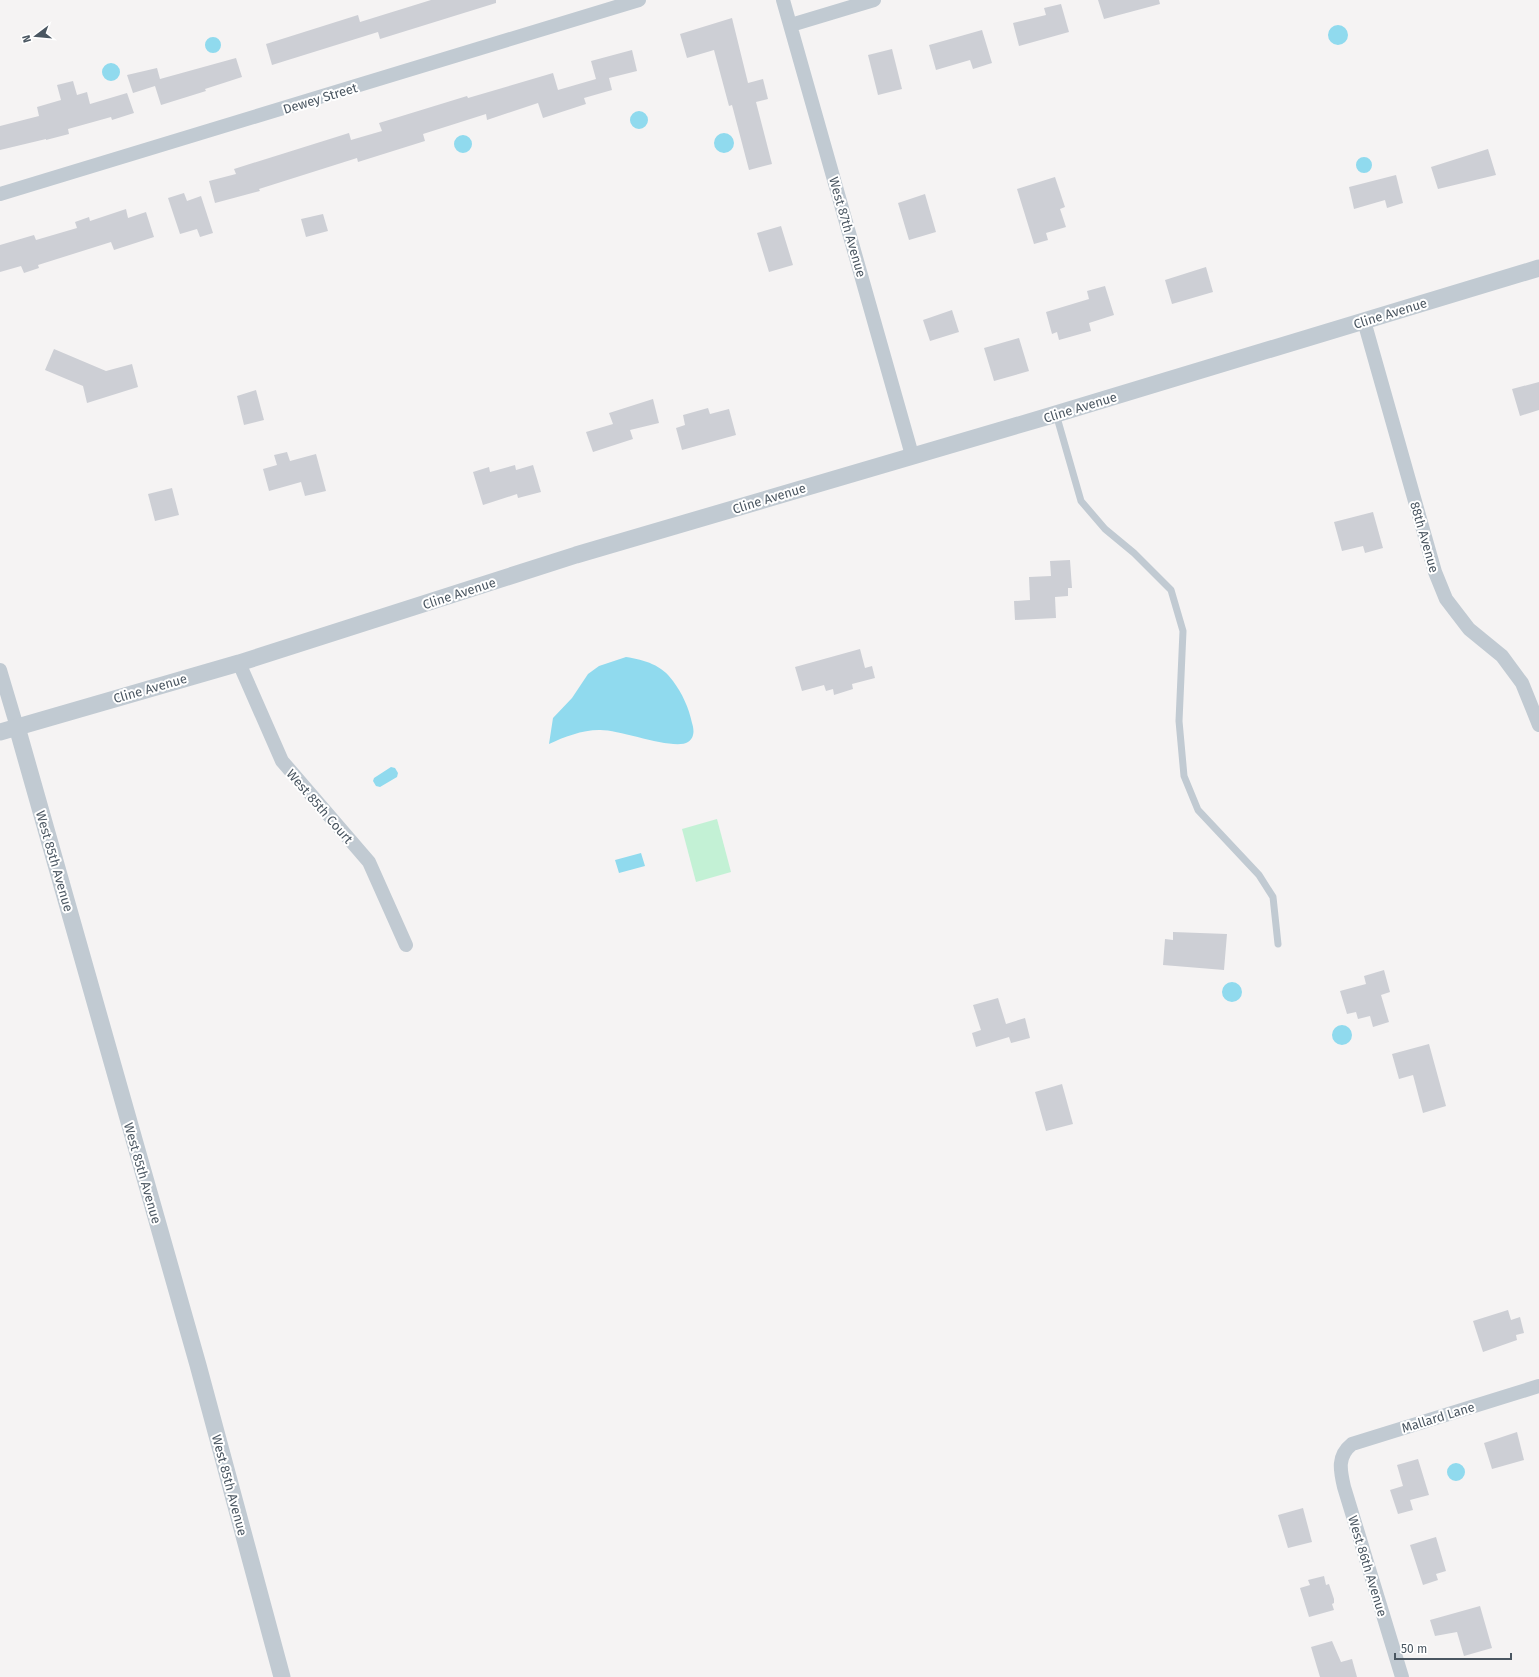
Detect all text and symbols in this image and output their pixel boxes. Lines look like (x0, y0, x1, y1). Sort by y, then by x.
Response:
north arrow (16, 16, 56, 56)
text: N (20, 33, 34, 44)
street label: Dewey Street (281, 80, 359, 117)
street label: West 87th Avenue (826, 175, 869, 279)
street label: Cline Avenue (1352, 295, 1429, 332)
street label: Cline Avenue (1042, 389, 1119, 426)
street label: Cline Avenue (731, 480, 808, 517)
street label: 88th Avenue (1407, 500, 1442, 574)
street label: Cline Avenue (421, 575, 498, 612)
street label: Cline Avenue (112, 671, 189, 706)
street label: West 85th Court (283, 766, 356, 847)
street label: West 85th Avenue (33, 809, 76, 913)
street label: West 85th Avenue (121, 1121, 164, 1225)
street label: Mallard Lane (1400, 1399, 1477, 1436)
street label: West 85th Avenue (209, 1433, 250, 1537)
street label: West 86th Avenue (1345, 1514, 1390, 1619)
scale bar (1395, 1635, 1511, 1661)
text: 50 m (1401, 1642, 1427, 1656)

